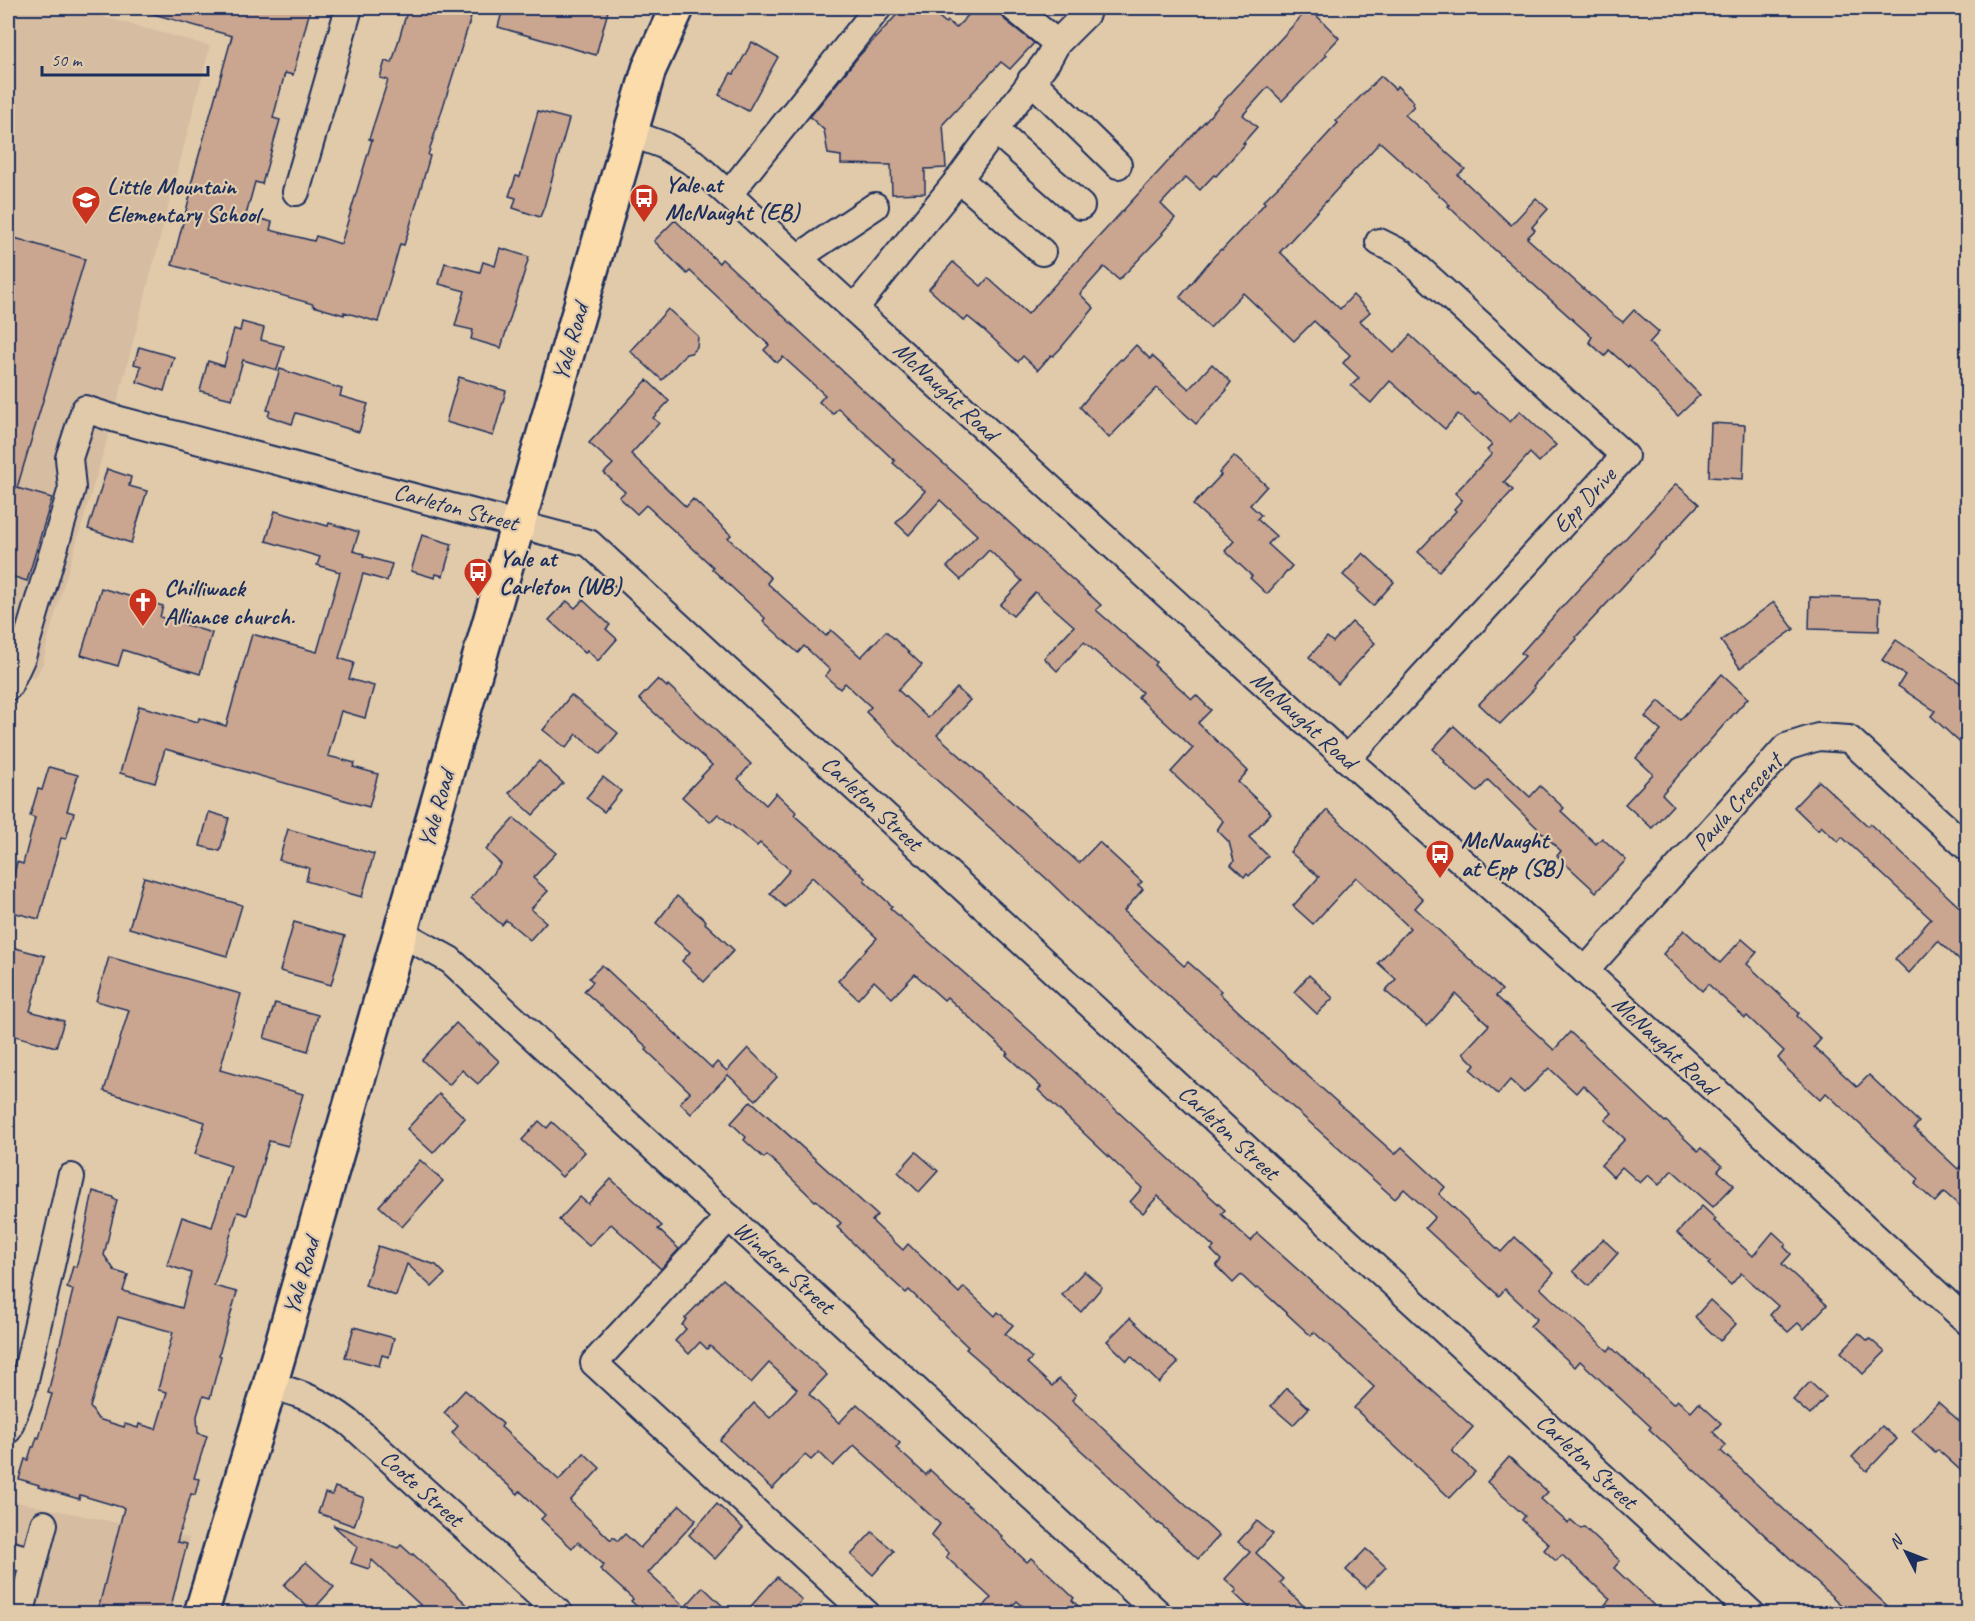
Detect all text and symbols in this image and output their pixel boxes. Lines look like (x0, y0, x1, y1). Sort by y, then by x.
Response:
scale bar (42, 39, 208, 77)
text: 50 m (51, 49, 84, 71)
place label: Yale at McNaught (EB) (665, 169, 802, 227)
place label: Little Mountain Elementary School (107, 171, 264, 229)
bus stop icon: Yale at McNaught (EB) (628, 182, 660, 224)
school or university icon: Little Mountain Elementary School (70, 184, 102, 226)
street label: Yale Road (545, 297, 596, 384)
street label: McNaught Road (887, 335, 1007, 450)
street label: Epp Drive (1546, 459, 1624, 539)
street label: Carleton Street (391, 476, 523, 538)
place label: Yale at Carleton (WB) (499, 543, 623, 601)
bus stop icon: Yale at Carleton (WB) (462, 556, 494, 598)
place label: Chilliwack Alliance church. (164, 573, 296, 631)
church icon: Chilliwack Alliance church. (127, 586, 159, 628)
street label: McNaught Road (1245, 664, 1366, 778)
street label: Paula Crescent (1686, 745, 1791, 857)
street label: Carleton Street (815, 749, 930, 859)
street label: Yale Road (411, 764, 462, 851)
place label: McNaught at Epp (SB) (1461, 825, 1565, 883)
bus stop icon: McNaught at Epp (SB) (1424, 838, 1456, 880)
street label: McNaught Road (1606, 989, 1726, 1104)
street label: Carleton Street (1172, 1078, 1287, 1188)
street label: Windsor Street (727, 1214, 842, 1322)
street label: Yale Road (276, 1231, 327, 1318)
street label: Carleton Street (1530, 1407, 1645, 1517)
street label: Coote Street (374, 1443, 471, 1535)
north arrow (1876, 1522, 1936, 1582)
text: N (1885, 1530, 1908, 1553)

